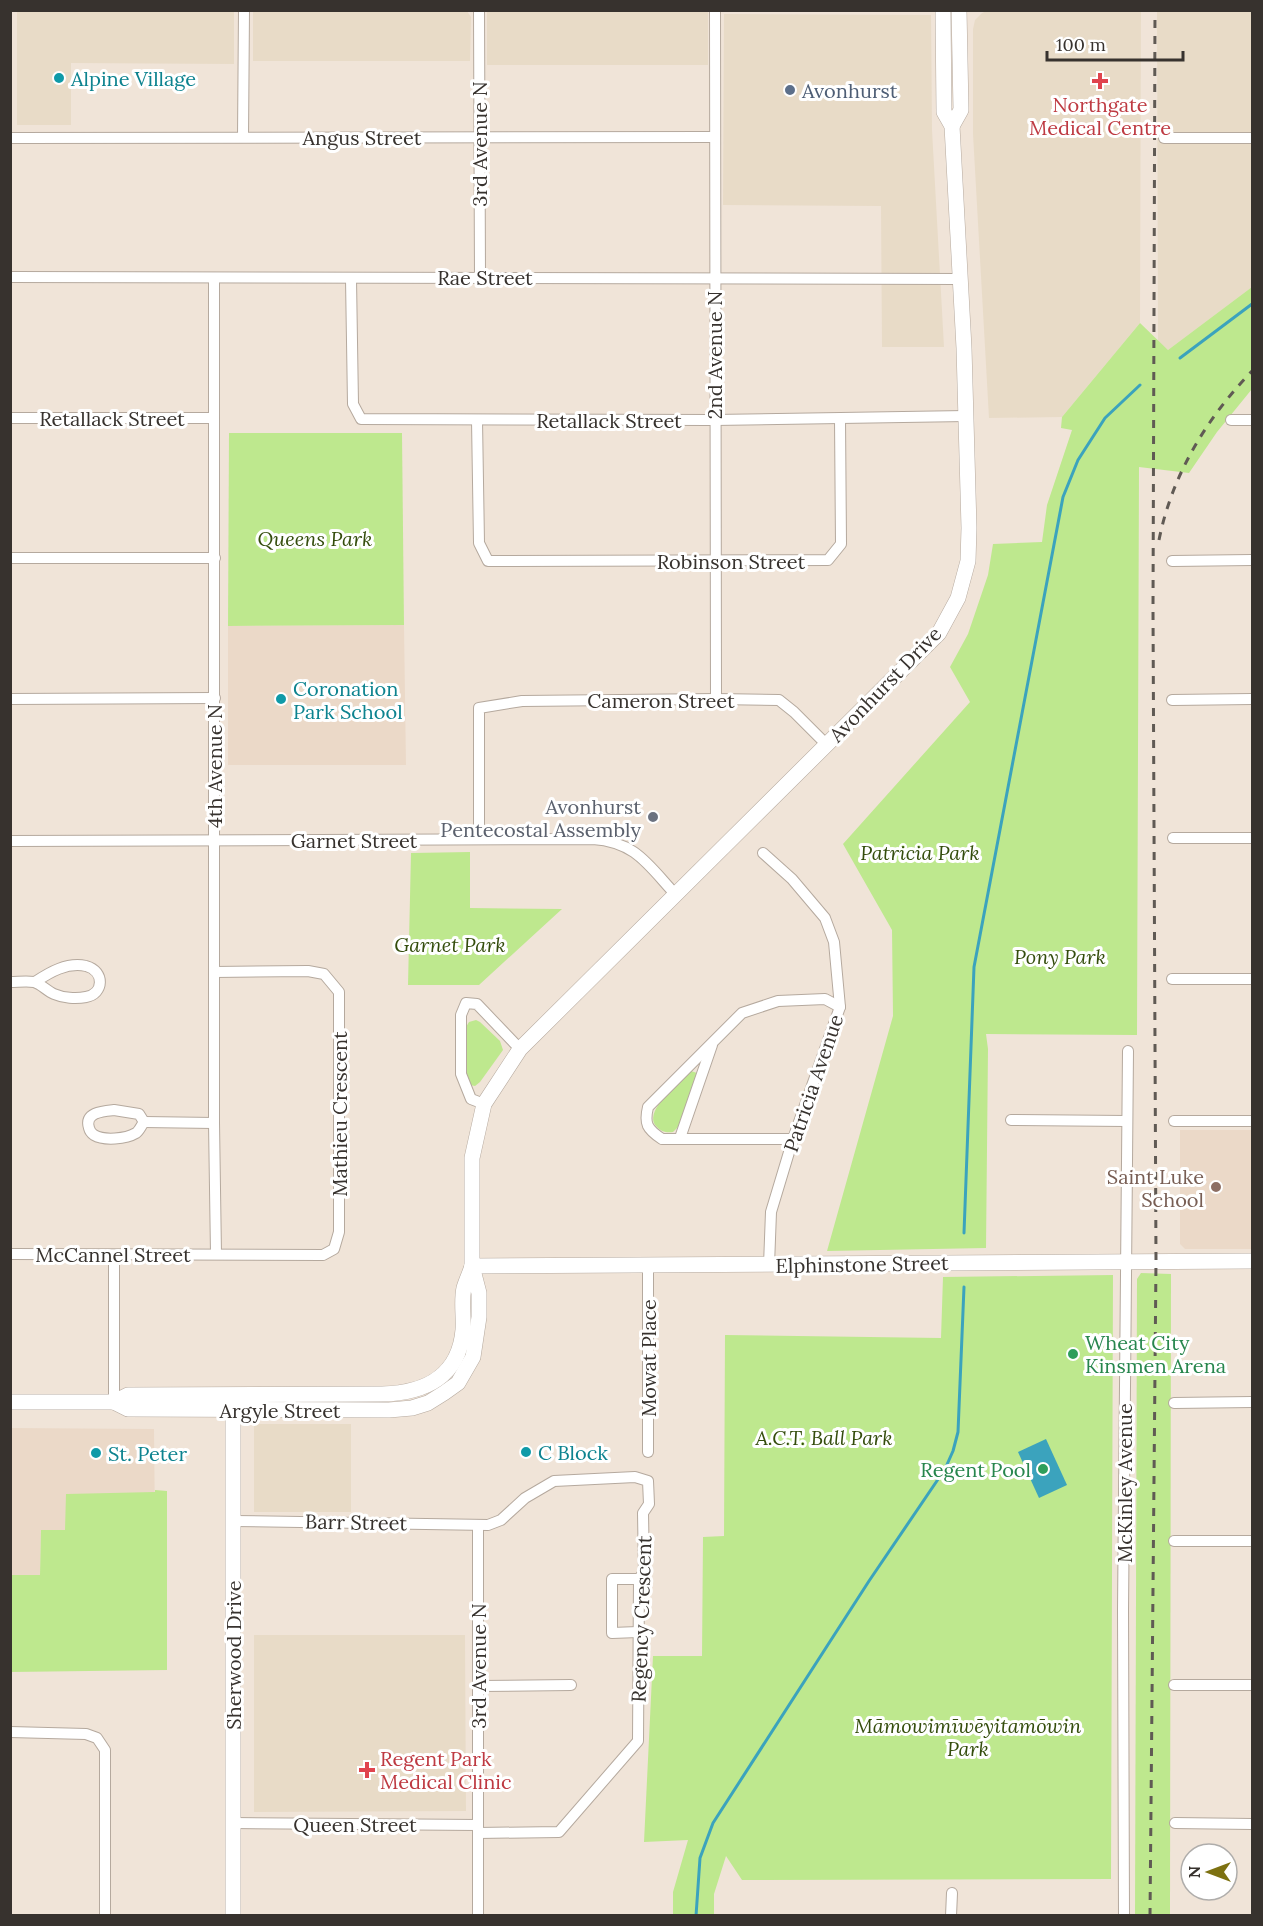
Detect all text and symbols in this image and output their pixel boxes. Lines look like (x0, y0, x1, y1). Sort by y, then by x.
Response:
scale bar (1047, 24, 1184, 62)
text: 100 m (1056, 33, 1106, 56)
place label: Alpine Village (70, 66, 196, 91)
marker: Alpine Village (52, 71, 66, 85)
marker: Northgate Medical Centre (1091, 72, 1109, 90)
place label: Avonhurst (801, 78, 898, 103)
street label: 3rd Avenue N (467, 81, 492, 207)
marker: Avonhurst (783, 83, 797, 97)
place label: Northgate Medical Centre (1029, 92, 1171, 140)
street label: Angus Street (302, 125, 422, 150)
street label: Rae Street (437, 265, 533, 290)
street label: 2nd Avenue N (702, 291, 727, 419)
street label: Retallack Street (39, 406, 185, 431)
street label: Retallack Street (536, 408, 682, 433)
park label: Queens Park (258, 526, 372, 551)
street label: Robinson Street (657, 549, 806, 574)
street label: Avonhurst Drive (823, 621, 946, 748)
place label: Coronation Park School (293, 676, 403, 724)
street label: Cameron Street (587, 688, 735, 713)
marker: Coronation Park School (274, 692, 288, 706)
street label: 4th Avenue N (202, 704, 227, 828)
place label: Avonhurst Pentecostal Assembly (440, 794, 641, 842)
marker: Avonhurst Pentecostal Assembly (646, 810, 660, 824)
street label: Garnet Street (291, 828, 418, 853)
park label: Patricia Park (860, 840, 980, 865)
park label: Garnet Park (394, 932, 506, 957)
park label: Pony Park (1014, 944, 1106, 969)
street label: Patricia Avenue (778, 1011, 848, 1155)
street label: Mathieu Crescent (327, 1031, 352, 1197)
place label: Saint Luke School (1107, 1164, 1204, 1212)
marker: Saint Luke School (1209, 1180, 1223, 1194)
street label: McCannel Street (35, 1242, 191, 1267)
street label: Elphinstone Street (775, 1250, 949, 1278)
street label: Mowat Place (636, 1299, 661, 1417)
place label: Wheat City Kinsmen Arena (1085, 1330, 1226, 1378)
marker: Wheat City Kinsmen Arena (1066, 1347, 1080, 1361)
street label: Argyle Street (218, 1398, 341, 1423)
street label: McKinley Avenue (1112, 1403, 1137, 1563)
park label: A.C.T. Ball Park (754, 1425, 893, 1450)
place label: C Block (538, 1440, 608, 1465)
place label: St. Peter (108, 1441, 187, 1466)
marker: C Block (519, 1445, 533, 1459)
marker: St. Peter (89, 1446, 103, 1460)
place label: Regent Pool (920, 1457, 1031, 1482)
marker: Regent Pool (1036, 1462, 1050, 1476)
street label: Barr Street (305, 1509, 407, 1535)
street label: Regency Crescent (626, 1535, 656, 1703)
street label: Sherwood Drive (221, 1580, 246, 1730)
street label: 3rd Avenue N (466, 1603, 491, 1729)
park label: Māmowimīwēyitamōwin Park (855, 1713, 1082, 1761)
place label: Regent Park Medical Clinic (380, 1746, 512, 1794)
marker: Regent Park Medical Clinic (358, 1761, 376, 1779)
street label: Queen Street (293, 1812, 417, 1837)
north arrow (1179, 1842, 1239, 1902)
text: N (1184, 1866, 1204, 1878)

